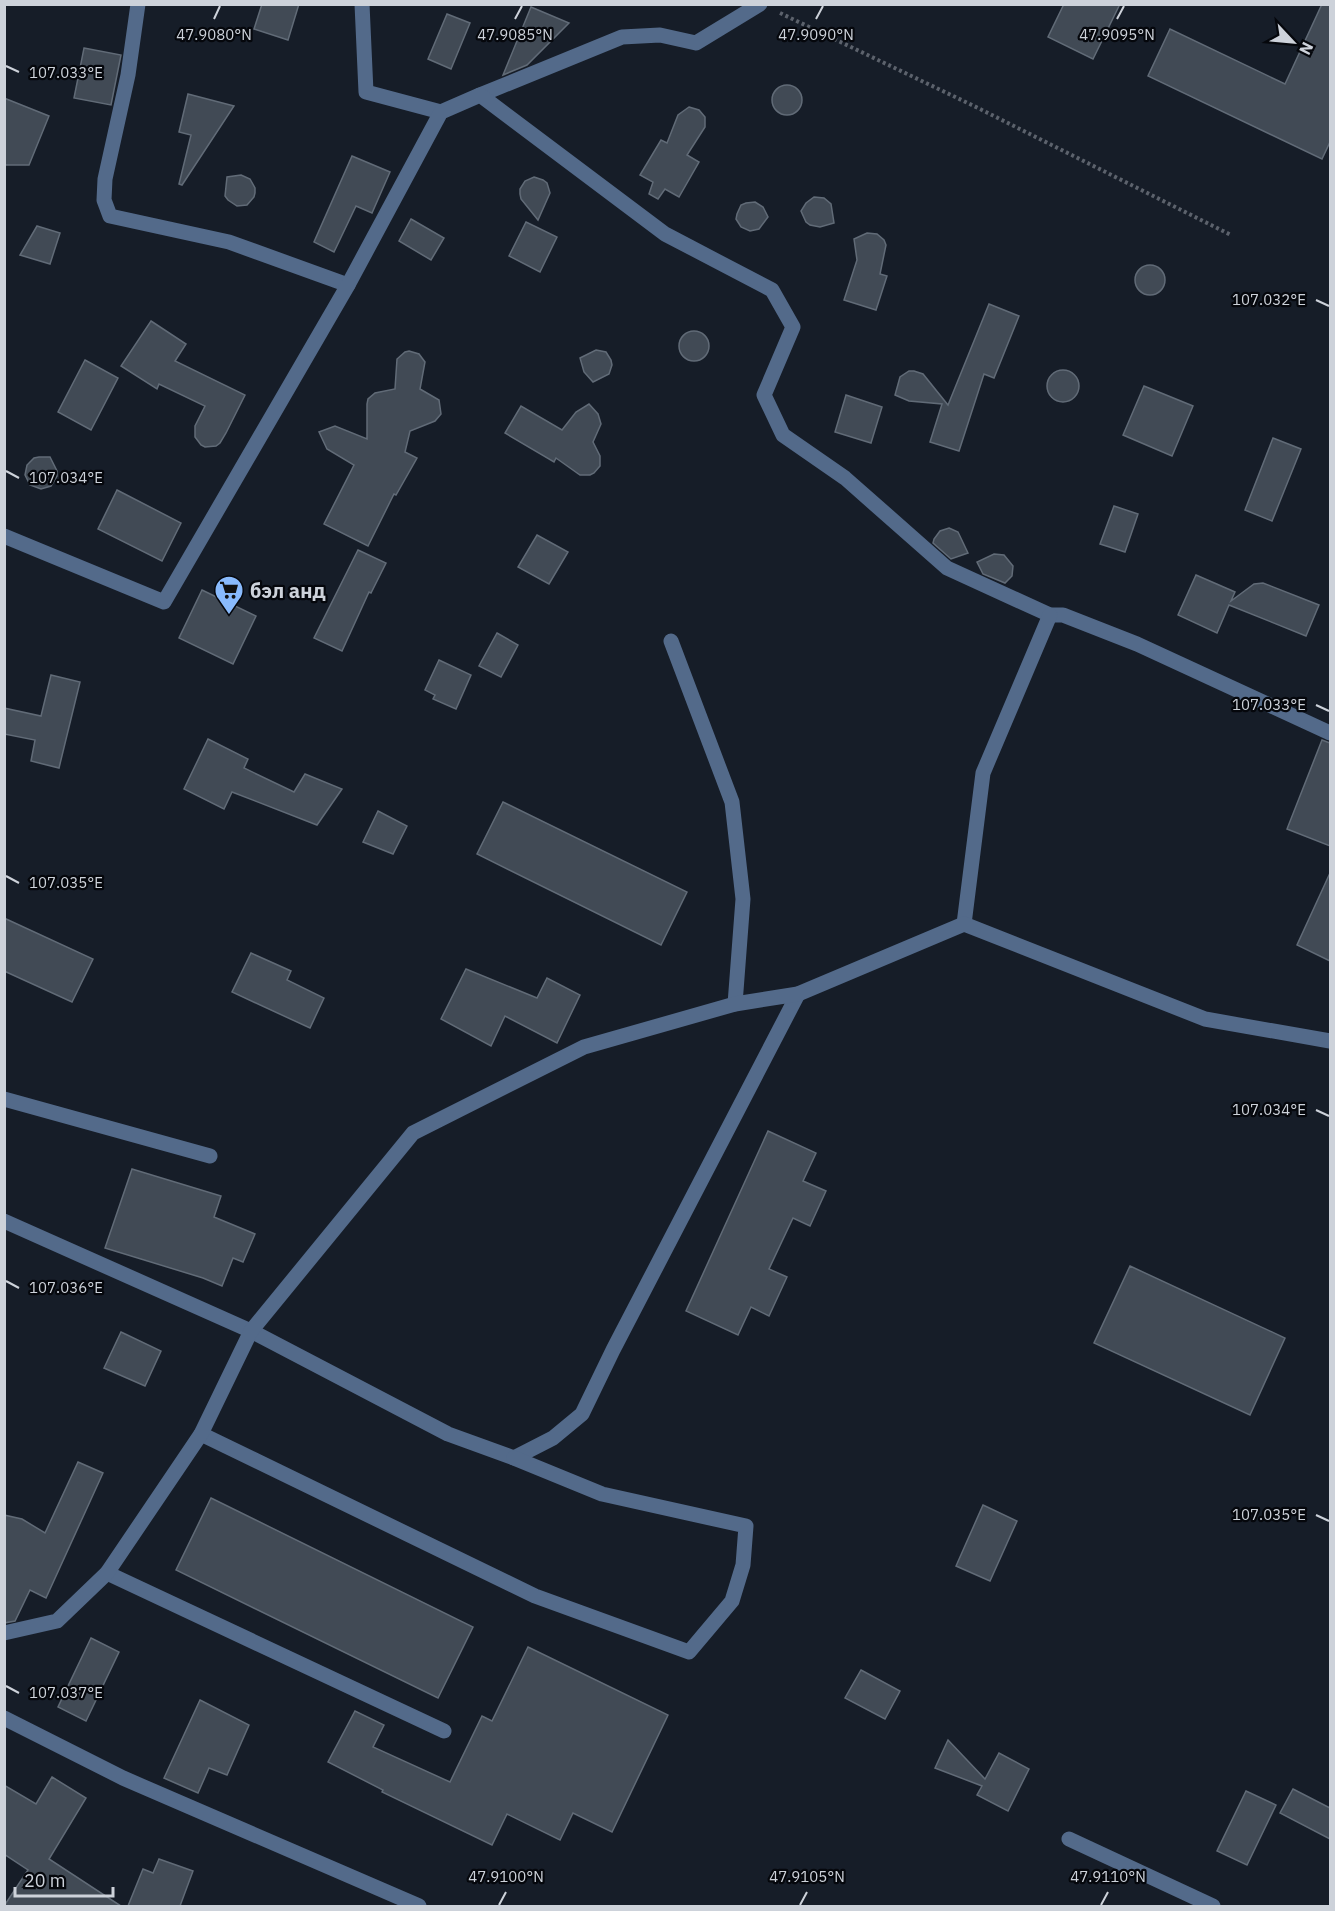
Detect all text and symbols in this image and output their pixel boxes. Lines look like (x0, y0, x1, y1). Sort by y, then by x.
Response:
north arrow (1263, 12, 1323, 72)
text: 47.9080°N (176, 25, 252, 44)
text: 47.9085°N (477, 25, 553, 44)
text: 47.9090°N (778, 25, 854, 44)
text: 47.9095°N (1079, 25, 1155, 44)
text: N (1295, 39, 1318, 58)
text: 107.033°E (29, 63, 103, 82)
text: 107.032°E (1232, 290, 1306, 309)
text: 107.034°E (29, 468, 103, 487)
supermarket icon: бэл анд (213, 574, 245, 616)
place label: бэл анд (250, 577, 326, 604)
text: 107.033°E (1232, 695, 1306, 714)
text: 107.035°E (29, 873, 103, 892)
text: 107.034°E (1232, 1100, 1306, 1119)
text: 107.036°E (29, 1278, 103, 1297)
text: 107.035°E (1232, 1505, 1306, 1524)
text: 107.037°E (29, 1683, 103, 1702)
scale bar (15, 1860, 112, 1898)
text: 47.9100°N (468, 1867, 544, 1886)
text: 47.9105°N (769, 1867, 845, 1886)
text: 47.9110°N (1070, 1867, 1146, 1886)
text: 20 m (24, 1869, 66, 1892)

